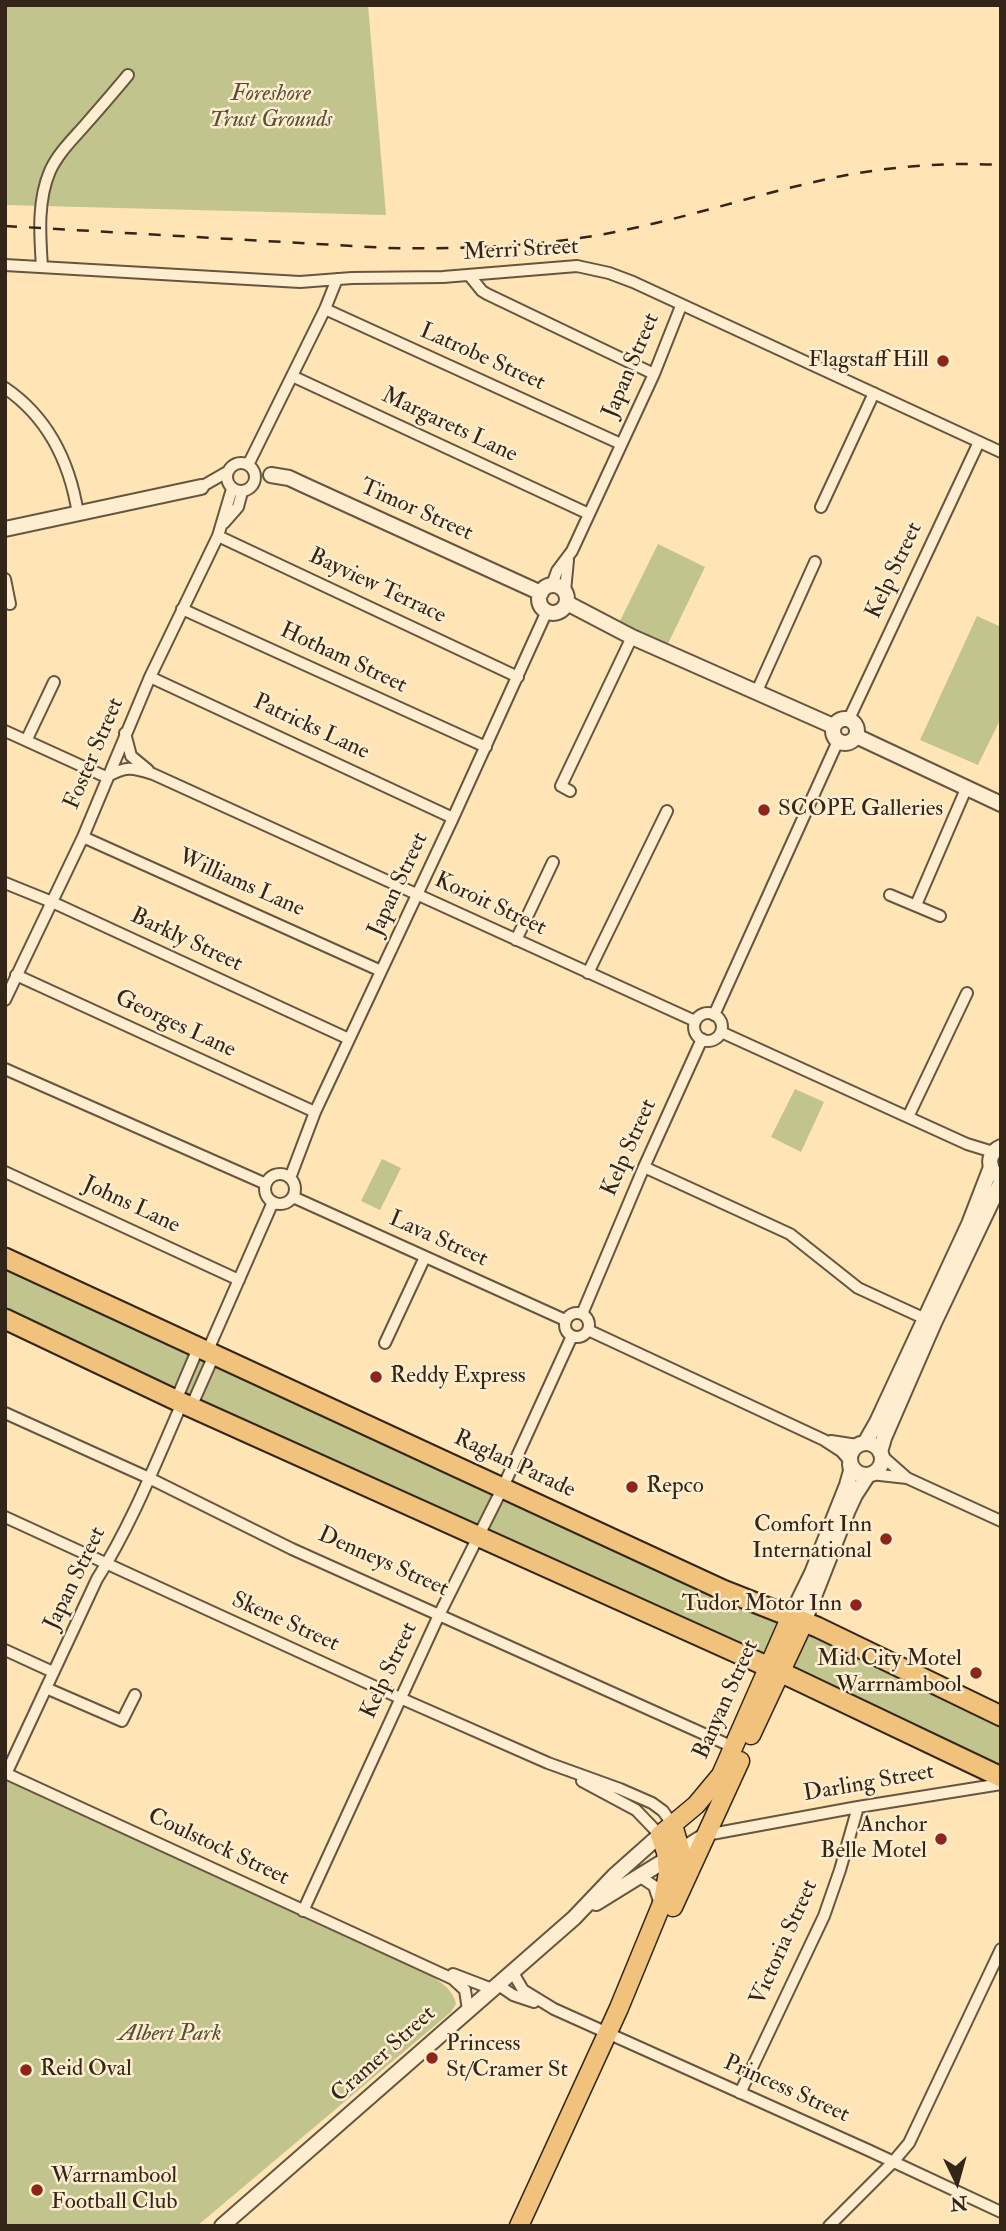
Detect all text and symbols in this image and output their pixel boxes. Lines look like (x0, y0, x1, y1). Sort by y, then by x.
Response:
park label: Foreshore Trust Grounds (210, 81, 332, 135)
street label: Merri Street (463, 234, 579, 268)
street label: Japan Street (598, 309, 666, 423)
street label: Latrobe Street (415, 318, 549, 398)
place label: Flagstaff Hill (808, 347, 929, 375)
marker: Flagstaff Hill (935, 353, 951, 369)
street label: Margarets Lane (377, 382, 521, 470)
street label: Timor Street (355, 474, 477, 548)
street label: Kelp Street (861, 518, 929, 624)
street label: Bayview Terrace (304, 543, 450, 631)
street label: Hotham Street (275, 618, 411, 700)
street label: Patricks Lane (249, 689, 373, 767)
street label: Foster Street (59, 694, 131, 814)
place label: SCOPE Galleries (778, 796, 943, 824)
marker: SCOPE Galleries (756, 802, 772, 818)
street label: Japan Street (363, 829, 435, 941)
street label: Williams Lane (174, 844, 308, 924)
street label: Koroit Street (430, 867, 550, 943)
street label: Barkly Street (126, 903, 246, 979)
street label: Georges Lane (110, 985, 240, 1065)
street label: Kelp Street (596, 1095, 664, 1201)
street label: Johns Lane (78, 1172, 184, 1240)
street label: Lava Street (384, 1206, 492, 1274)
place label: Reddy Express (390, 1363, 526, 1391)
marker: Reddy Express (368, 1369, 384, 1385)
street label: Raglan Parade (449, 1425, 579, 1505)
place label: Repco (646, 1473, 704, 1501)
marker: Repco (624, 1479, 640, 1495)
place label: Comfort Inn International (752, 1512, 872, 1566)
street label: Denneys Street (313, 1522, 453, 1604)
street label: Japan Street (39, 1523, 113, 1635)
marker: Comfort Inn International (878, 1531, 894, 1547)
street label: Skene Street (227, 1587, 343, 1659)
place label: Tudor Motor Inn (682, 1591, 842, 1619)
marker: Tudor Motor Inn (848, 1597, 864, 1613)
street label: Kelp Street (356, 1618, 424, 1724)
street label: Banyan Street (688, 1636, 766, 1764)
place label: Mid City Motel Warrnambool (817, 1646, 962, 1700)
marker: Mid City Motel Warrnambool (968, 1665, 984, 1681)
street label: Darling Street (802, 1759, 936, 1809)
street label: Coulstock Street (143, 1803, 293, 1893)
place label: Anchor Belle Motel (820, 1812, 927, 1866)
marker: Anchor Belle Motel (933, 1831, 949, 1847)
street label: Victoria Street (745, 1876, 825, 2010)
street label: Cramer Street (326, 2001, 442, 2109)
park label: Albert Park (119, 2021, 221, 2049)
place label: Princess St/Cramer St (446, 2031, 568, 2085)
marker: Princess St/Cramer St (424, 2050, 440, 2066)
street label: Princess Street (719, 2050, 853, 2130)
place label: Reid Oval (40, 2056, 132, 2084)
marker: Reid Oval (18, 2062, 34, 2078)
north arrow (922, 2147, 992, 2217)
place label: Warrnambool Football Club (51, 2163, 178, 2217)
marker: Warrnambool Football Club (29, 2182, 45, 2198)
text: N (949, 2190, 968, 2216)

